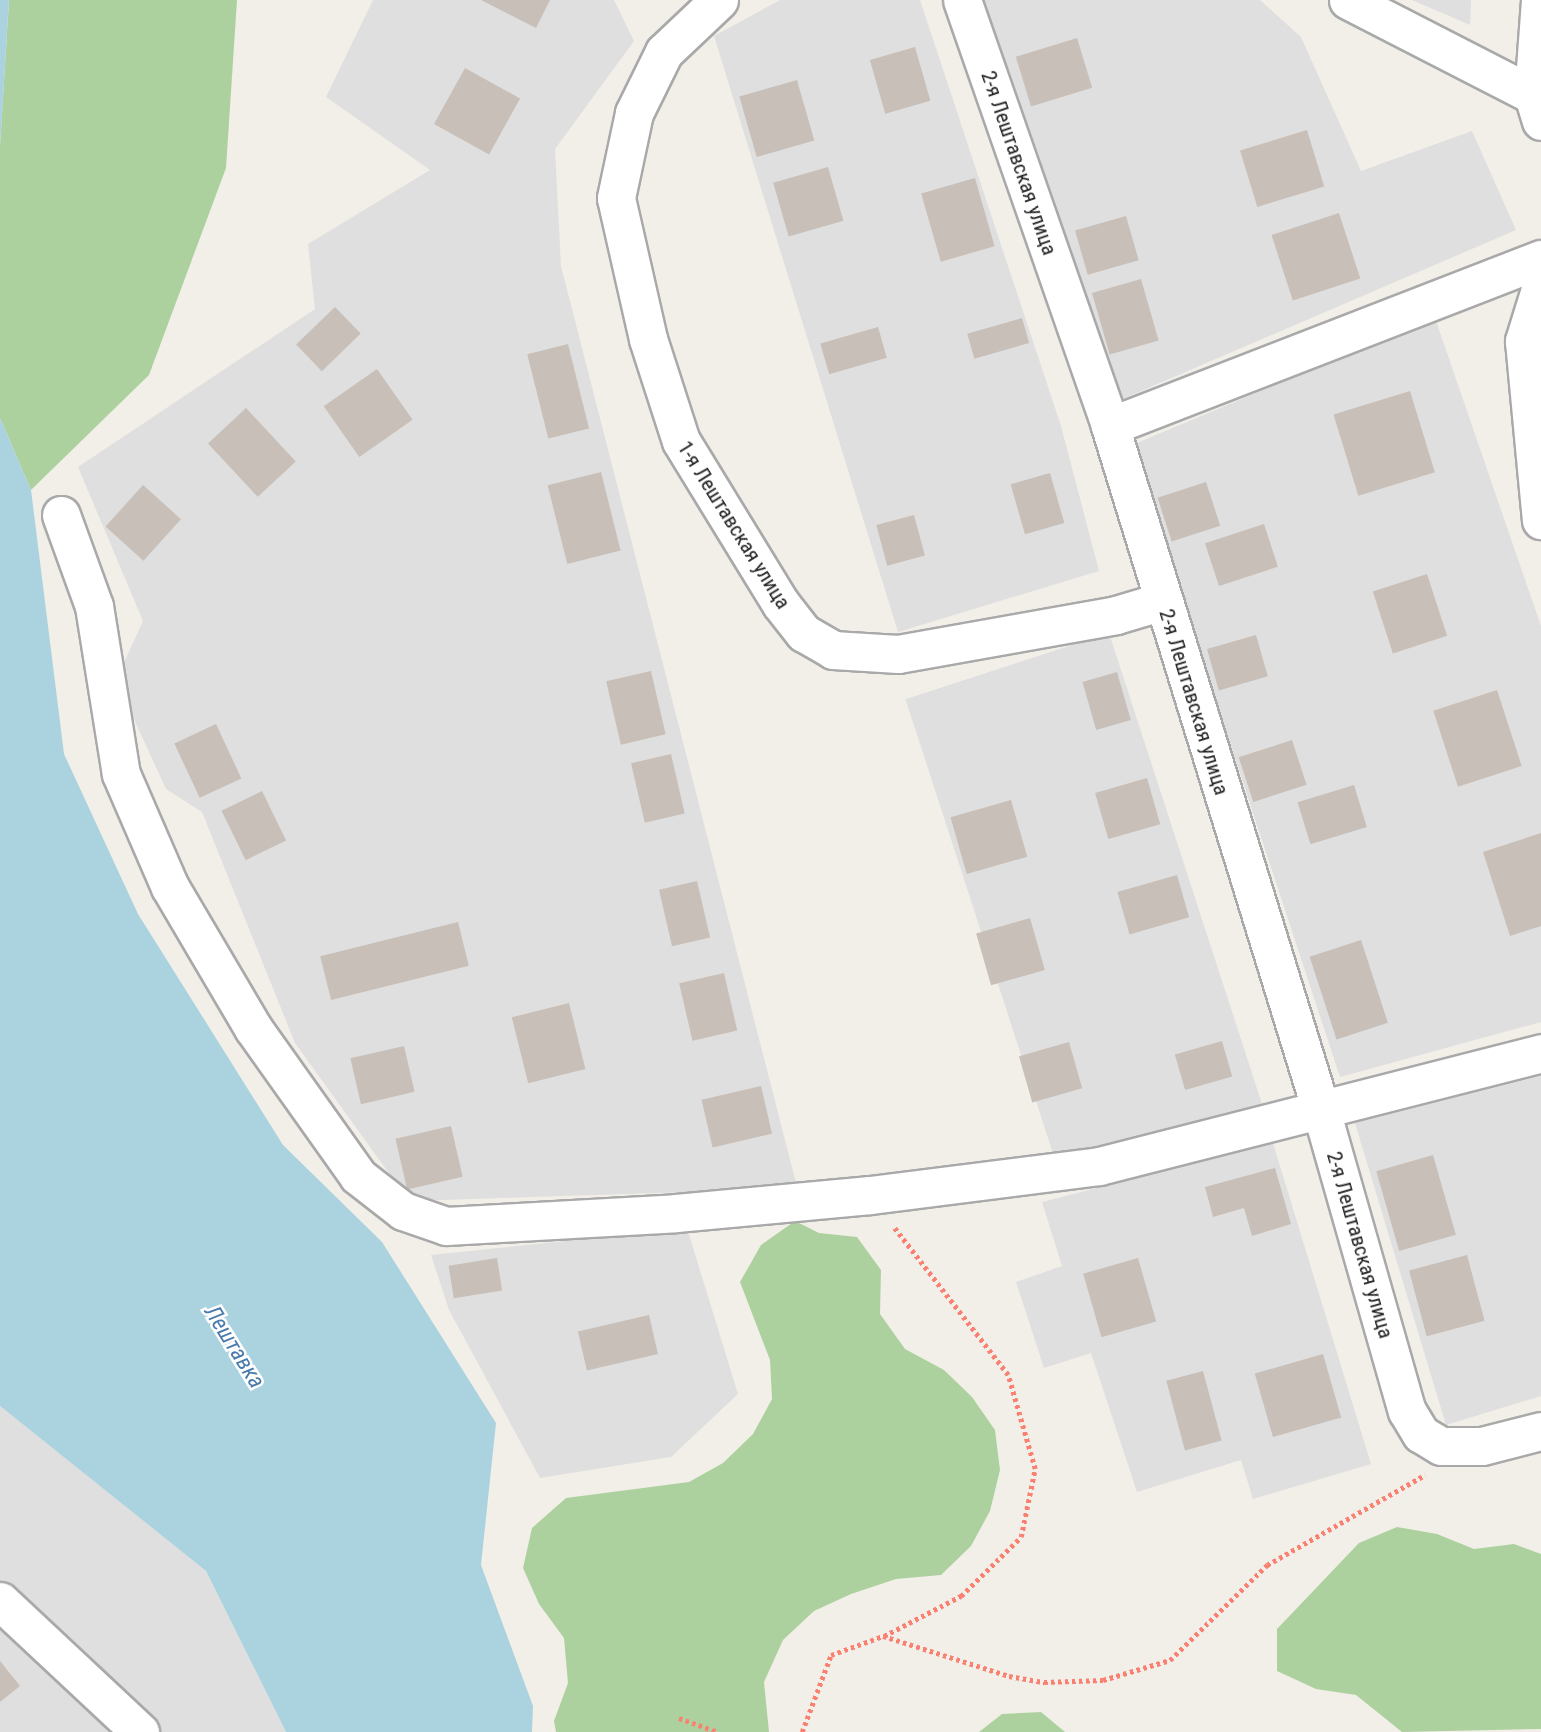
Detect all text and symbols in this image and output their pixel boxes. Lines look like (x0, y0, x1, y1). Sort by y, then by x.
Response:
street label: 2-я Лештавская улица (976, 68, 1062, 258)
street label: 1-я Лештавская улица (672, 436, 796, 614)
street label: 2-я Лештавская улица (1154, 606, 1234, 798)
street label: 2-я Лештавская улица (1321, 1149, 1399, 1341)
water label: Лештавка (198, 1300, 270, 1394)

